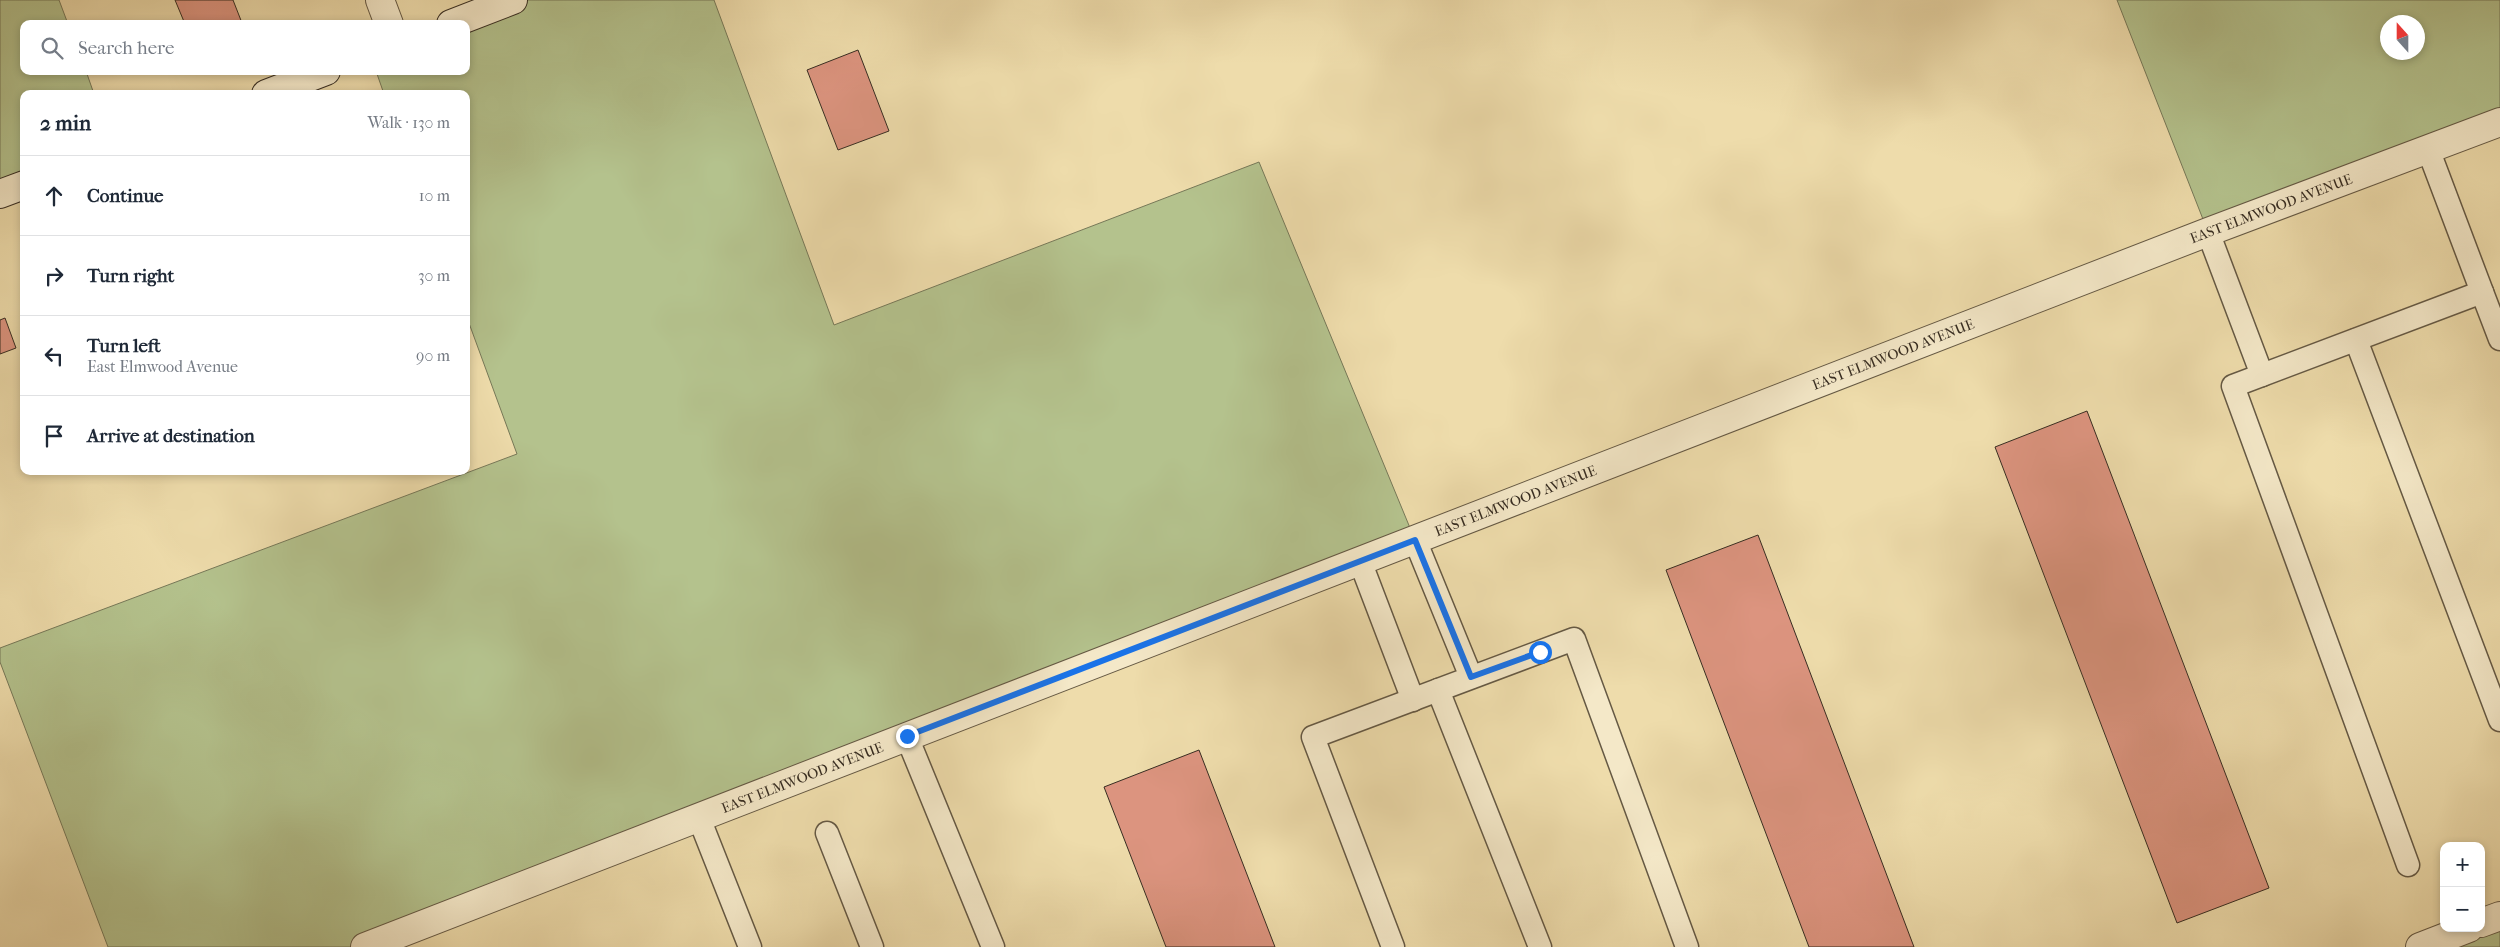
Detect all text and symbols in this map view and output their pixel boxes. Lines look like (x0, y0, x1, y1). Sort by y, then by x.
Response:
north arrow (2380, 15, 2425, 60)
search box (20, 20, 470, 75)
icon: search (38, 34, 66, 62)
text: Search here (78, 37, 174, 59)
text: 2 min (40, 111, 91, 135)
text: Walk · 130 m (367, 113, 450, 132)
street label: EAST ELMWOOD AVENUE (2187, 170, 2355, 247)
icon: ahead (40, 182, 68, 210)
text: Continue (87, 185, 163, 207)
text: 10 m (419, 186, 450, 205)
icon: right (40, 262, 68, 290)
text: Turn right (87, 265, 174, 287)
text: 30 m (418, 266, 450, 285)
street label: EAST ELMWOOD AVENUE (1810, 315, 1977, 393)
text: Turn left (87, 335, 161, 357)
icon: left (40, 342, 68, 370)
text: 90 m (416, 346, 450, 365)
text: East Elmwood Avenue (87, 357, 238, 376)
icon: arrive (40, 422, 68, 450)
text: Arrive at destination (87, 425, 255, 447)
street label: EAST ELMWOOD AVENUE (1432, 461, 1599, 540)
route start (1529, 641, 1552, 664)
route end (896, 725, 919, 748)
street label: EAST ELMWOOD AVENUE (719, 738, 886, 816)
map controls (2440, 842, 2485, 932)
button: + (2440, 842, 2485, 887)
button: − (2440, 887, 2485, 932)

